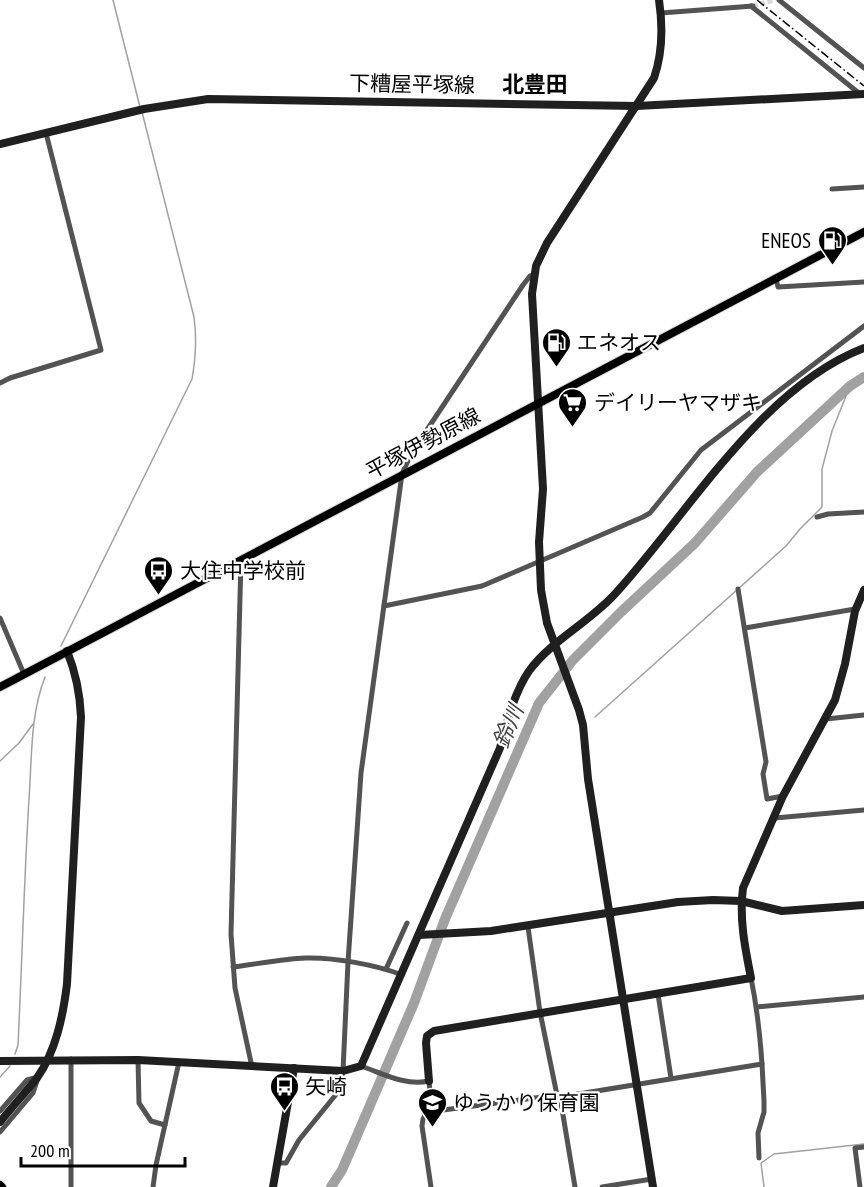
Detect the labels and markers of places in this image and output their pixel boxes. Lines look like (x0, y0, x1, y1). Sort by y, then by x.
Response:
fuel station icon: ENEOS (816, 224, 848, 266)
place label: ENEOS (761, 227, 811, 254)
fuel station icon: エネオス (540, 326, 572, 368)
place label: エネオス (577, 329, 661, 356)
supermarket icon: デイリーヤマザキ (557, 386, 589, 428)
place label: デイリーヤマザキ (594, 389, 762, 416)
bus stop icon: 大住中学校前 (143, 554, 175, 596)
place label: 大住中学校前 (180, 557, 306, 584)
bus stop icon: 矢崎 (268, 1070, 300, 1112)
place label: 矢崎 (305, 1073, 347, 1100)
school or university icon: ゆうかり保育園 (416, 1086, 448, 1128)
place label: ゆうかり保育園 (453, 1089, 600, 1116)

